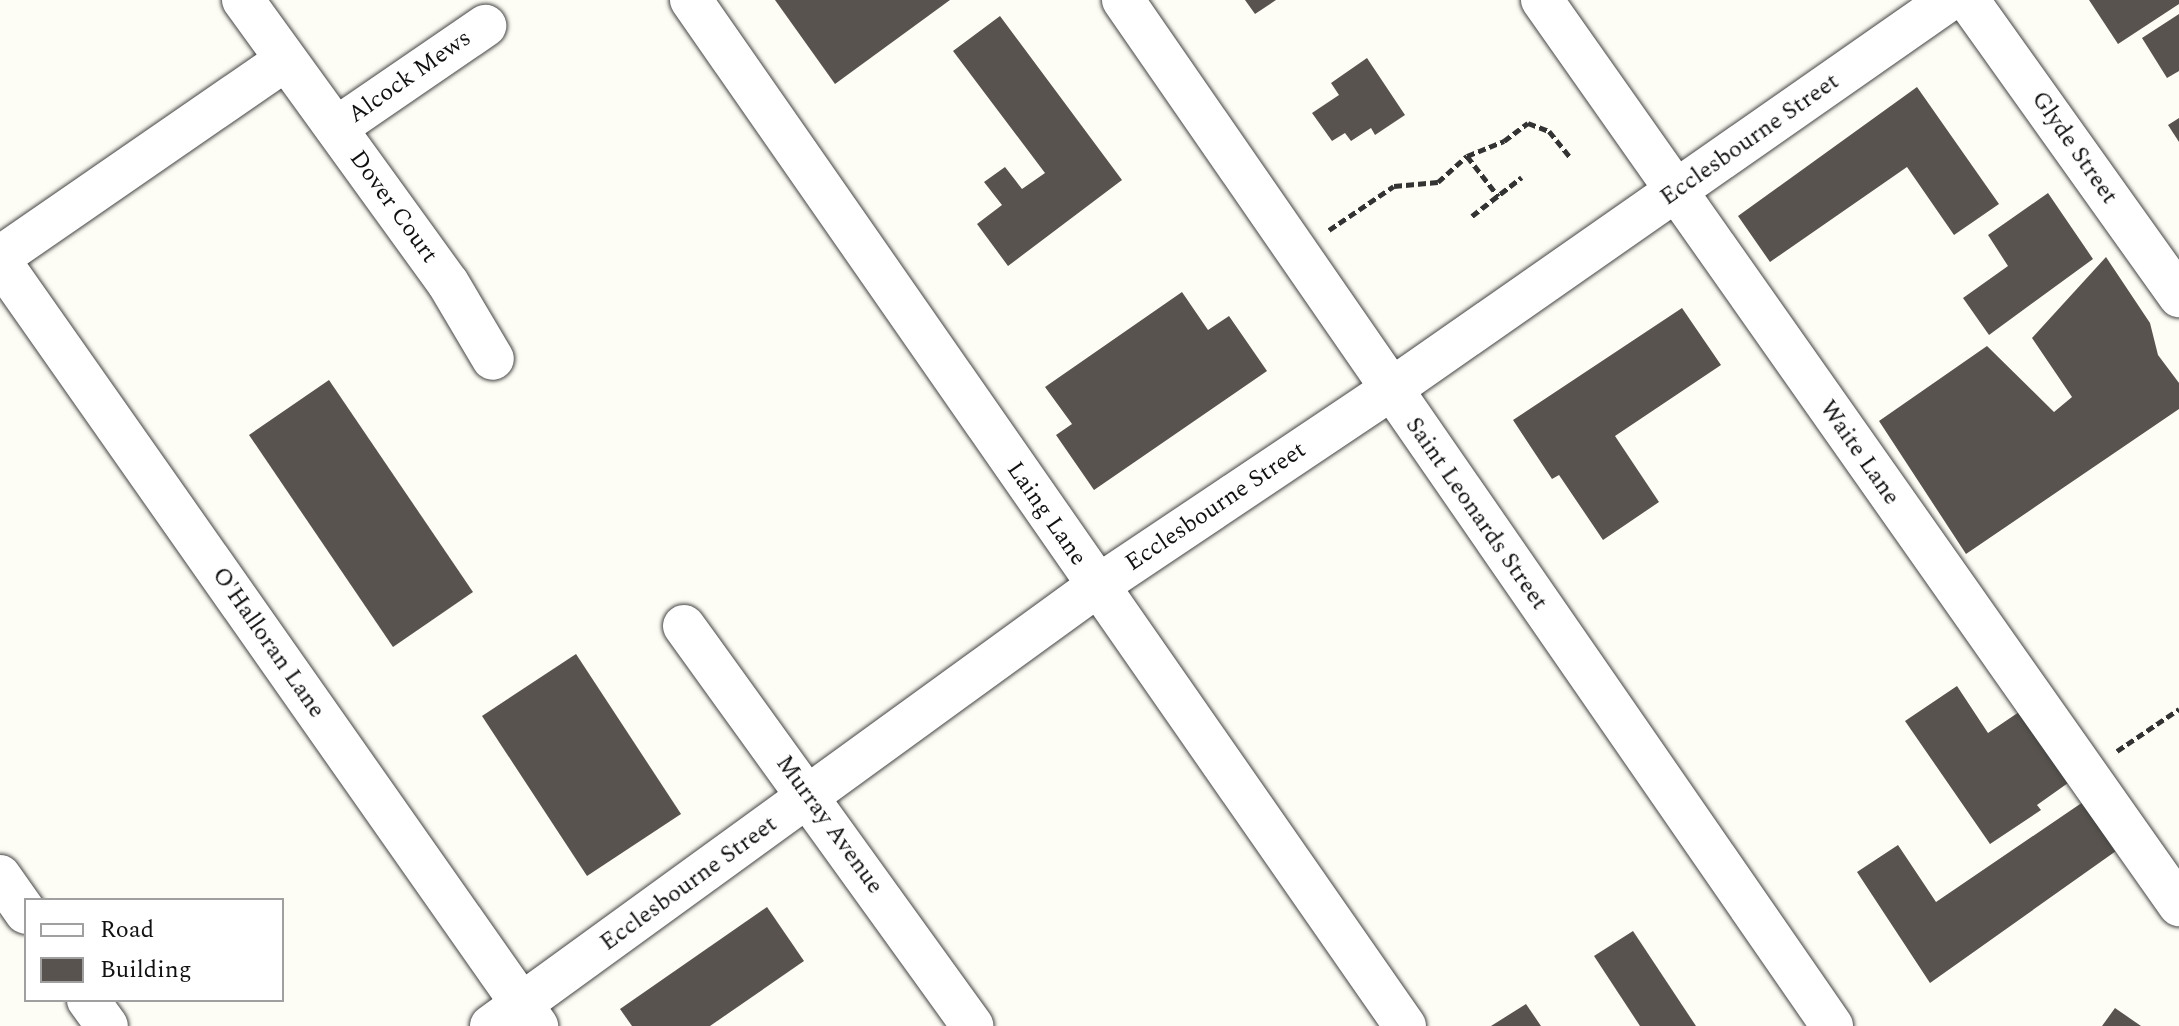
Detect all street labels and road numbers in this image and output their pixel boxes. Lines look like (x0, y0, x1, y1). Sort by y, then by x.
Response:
street label: Alcock Mews (343, 24, 477, 130)
street label: Ecclesbourne Street (1655, 68, 1845, 212)
street label: Glyde Street (2025, 86, 2123, 210)
street label: Dover Court (343, 145, 443, 269)
street label: Waite Lane (1813, 395, 1905, 511)
street label: Saint Leonards Street (1399, 412, 1553, 616)
street label: Ecclesbourne Street (1120, 436, 1312, 578)
street label: Laing Lane (1000, 457, 1092, 571)
street label: O'Halloran Lane (205, 562, 331, 724)
street label: Murray Avenue (769, 750, 889, 900)
street label: Ecclesbourne Street (595, 810, 783, 958)

